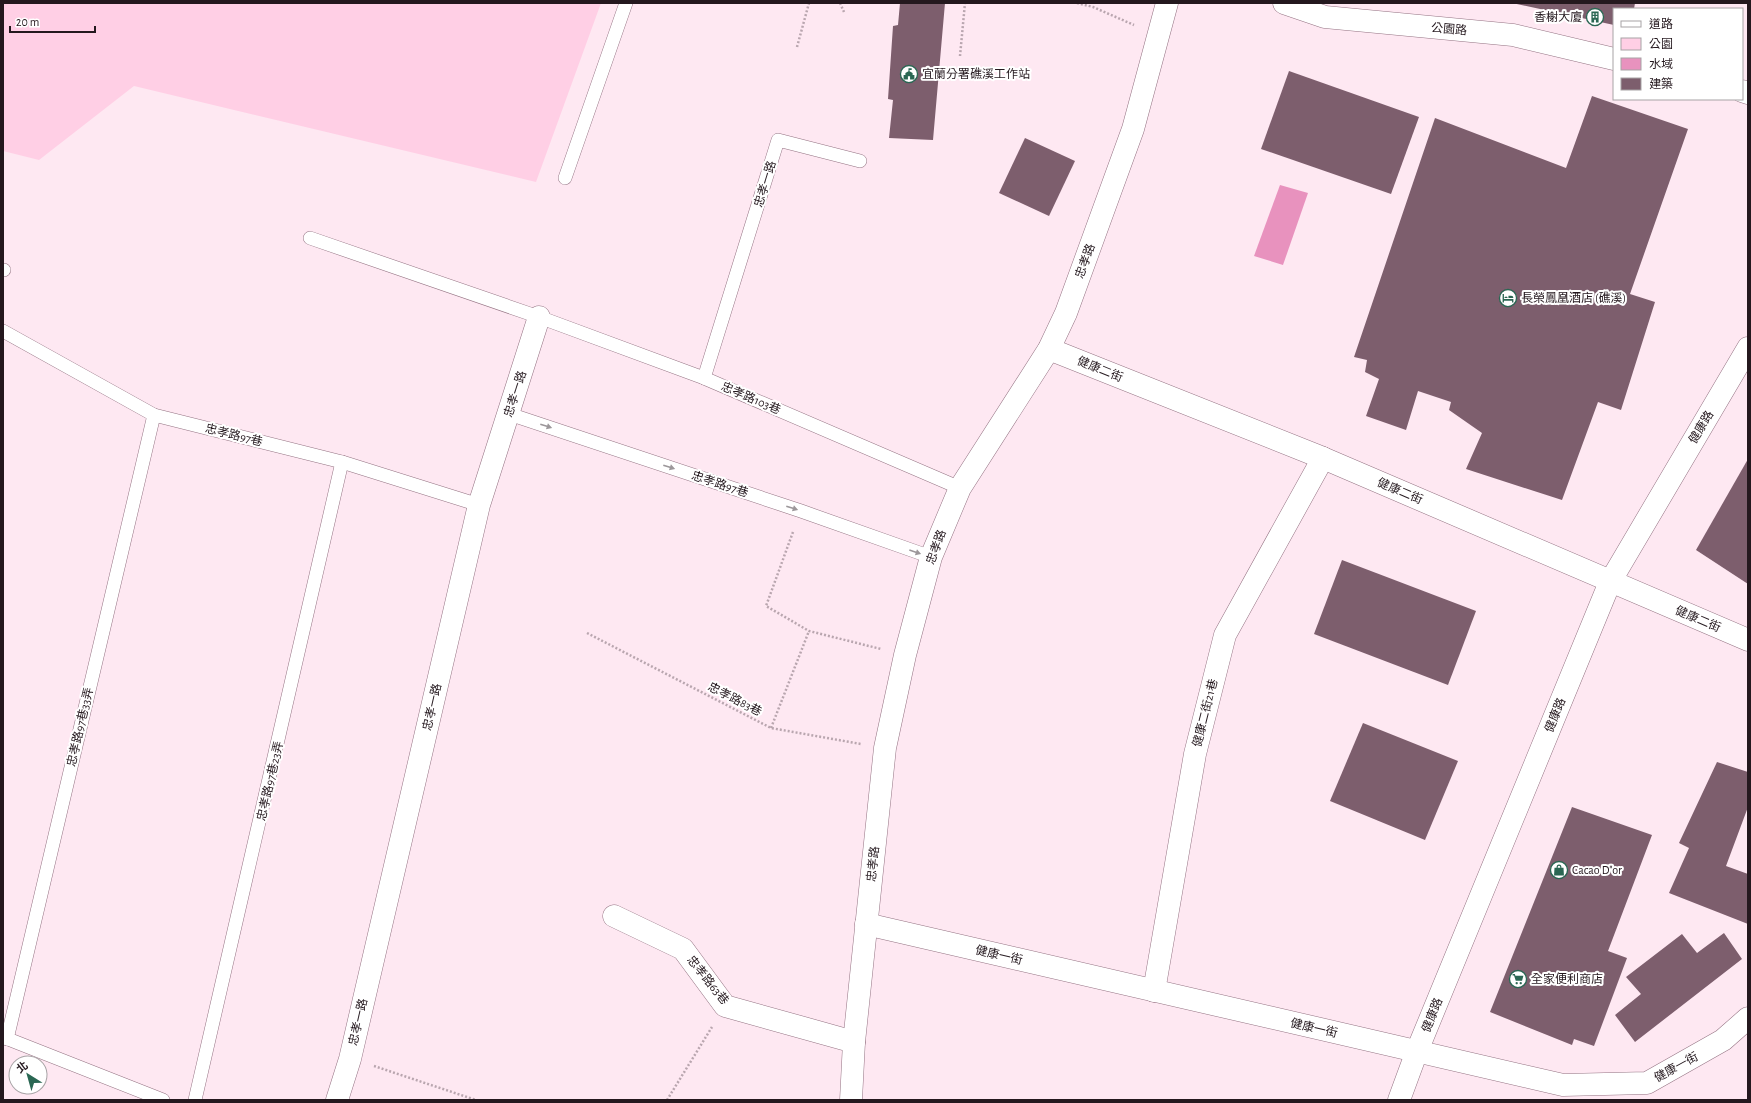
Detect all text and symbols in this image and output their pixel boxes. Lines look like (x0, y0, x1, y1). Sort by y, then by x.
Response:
building icon: 香榭大廈 (1585, 7, 1605, 27)
scale bar (10, 8, 95, 34)
legend (1613, 8, 1743, 100)
place label: 香榭大廈 (1534, 10, 1582, 23)
text: 20 m (16, 16, 39, 28)
text: 道路 (1649, 17, 1673, 30)
street label: 公園路 (1431, 20, 1468, 37)
text: 公園 (1649, 38, 1673, 50)
text: 水域 (1649, 58, 1673, 70)
public building icon: 宜蘭分署礁溪工作站 (899, 64, 919, 84)
place label: 宜蘭分署礁溪工作站 (922, 67, 1030, 80)
text: 建築 (1649, 77, 1673, 90)
street label: 忠孝一路 (751, 159, 778, 209)
street label: 忠孝路 (1072, 242, 1097, 280)
hotel icon: 長榮鳳凰酒店 (礁溪) (1498, 288, 1518, 308)
place label: 長榮鳳凰酒店 (礁溪) (1521, 291, 1626, 304)
street label: 健康二街 (1075, 354, 1125, 384)
street label: 忠孝一路 (501, 369, 528, 419)
street label: 忠孝路103巷 (719, 379, 783, 416)
street label: 健康路 (1686, 408, 1715, 446)
street label: 忠孝路97巷 (204, 421, 264, 448)
one-way arrow (540, 423, 552, 429)
one-way arrow (663, 464, 675, 470)
street label: 忠孝路97巷 (690, 468, 750, 499)
street label: 健康二街 (1376, 475, 1425, 506)
one-way arrow (787, 506, 799, 512)
street label: 忠孝路 (923, 528, 948, 566)
one-way arrow (909, 549, 921, 555)
street label: 健康二街 (1674, 603, 1723, 634)
street label: 健康二街21巷 (1190, 678, 1219, 748)
street label: 忠孝路83巷 (706, 679, 764, 718)
street label: 忠孝一路 (420, 682, 443, 732)
street label: 忠孝路97巷33弄 (64, 686, 95, 768)
street label: 健康路 (1542, 696, 1567, 734)
street label: 忠孝路97巷23弄 (254, 740, 285, 822)
street label: 忠孝路 (864, 845, 881, 883)
shop icon: Cacao D"or (1549, 860, 1569, 880)
place label: Cacao D"or (1572, 864, 1622, 876)
street label: 健康一街 (974, 943, 1024, 966)
street label: 忠孝路63巷 (685, 953, 732, 1007)
supermarket icon: 全家便利商店 (1508, 969, 1528, 989)
place label: 全家便利商店 (1531, 972, 1603, 985)
street label: 健康路 (1419, 996, 1444, 1034)
street label: 忠孝一路 (346, 997, 369, 1047)
street label: 健康一街 (1289, 1016, 1339, 1039)
street label: 健康一街 (1652, 1049, 1700, 1084)
north arrow (8, 1055, 48, 1095)
text: 北 (15, 1060, 30, 1075)

